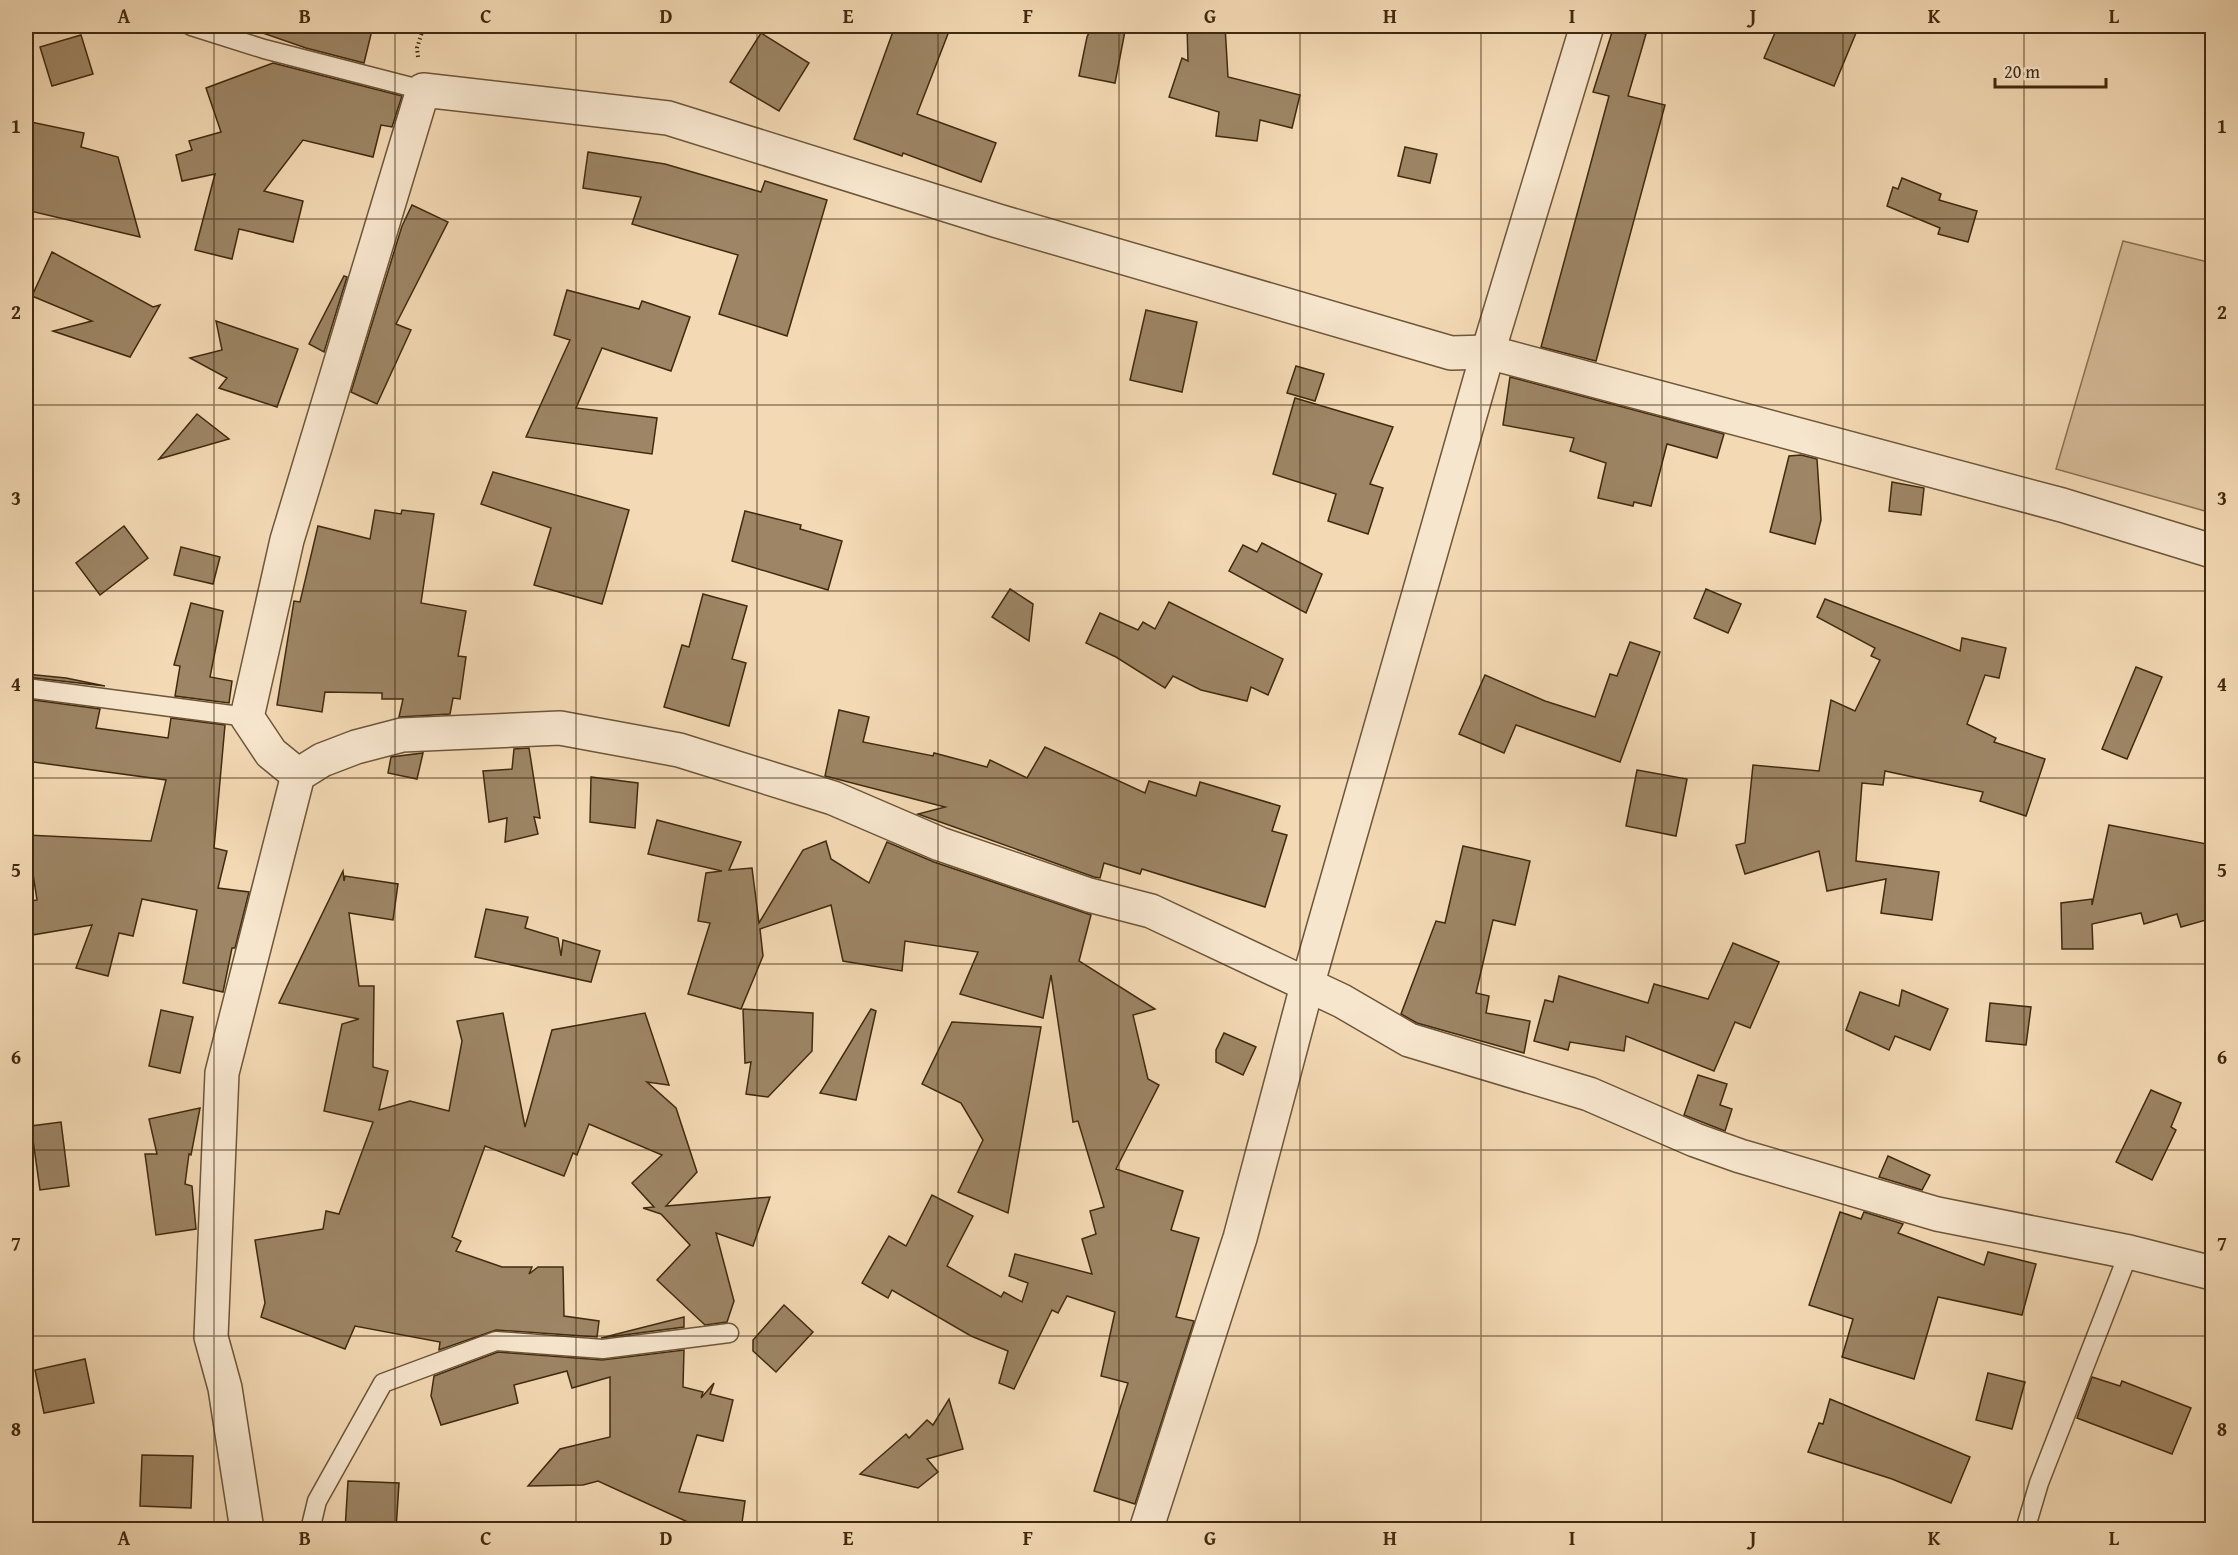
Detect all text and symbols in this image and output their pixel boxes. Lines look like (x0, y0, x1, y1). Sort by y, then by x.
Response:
text: A (118, 1, 131, 30)
text: B (299, 1, 311, 30)
text: C (480, 1, 492, 30)
text: D (659, 1, 673, 30)
text: E (843, 1, 854, 30)
text: F (1023, 1, 1033, 30)
text: G (1204, 1, 1216, 30)
text: H (1383, 1, 1397, 30)
text: I (1569, 1, 1575, 30)
text: J (1747, 1, 1757, 30)
text: K (1928, 1, 1941, 30)
text: L (2109, 1, 2120, 30)
scale bar (1995, 51, 2106, 89)
text: 20 m (2004, 58, 2040, 85)
text: 1 (11, 111, 21, 140)
text: 1 (2217, 111, 2227, 140)
text: 2 (11, 297, 21, 326)
text: 2 (2217, 297, 2227, 326)
text: 3 (11, 483, 21, 512)
text: 3 (2217, 483, 2227, 512)
text: 4 (11, 669, 21, 698)
text: 4 (2217, 669, 2227, 698)
text: 5 (11, 855, 21, 884)
text: 5 (2217, 855, 2227, 884)
text: 6 (11, 1042, 21, 1071)
text: 6 (2217, 1042, 2227, 1071)
text: 7 (11, 1228, 21, 1257)
text: 7 (2217, 1228, 2227, 1257)
text: 8 (11, 1414, 21, 1443)
text: 8 (2217, 1414, 2227, 1443)
text: A (118, 1523, 131, 1552)
text: B (299, 1523, 311, 1552)
text: C (480, 1523, 492, 1552)
text: D (659, 1523, 673, 1552)
text: E (843, 1523, 854, 1552)
text: F (1023, 1523, 1033, 1552)
text: G (1204, 1523, 1216, 1552)
text: H (1383, 1523, 1397, 1552)
text: I (1569, 1523, 1575, 1552)
text: J (1747, 1523, 1757, 1552)
text: K (1928, 1523, 1941, 1552)
text: L (2109, 1523, 2120, 1552)

